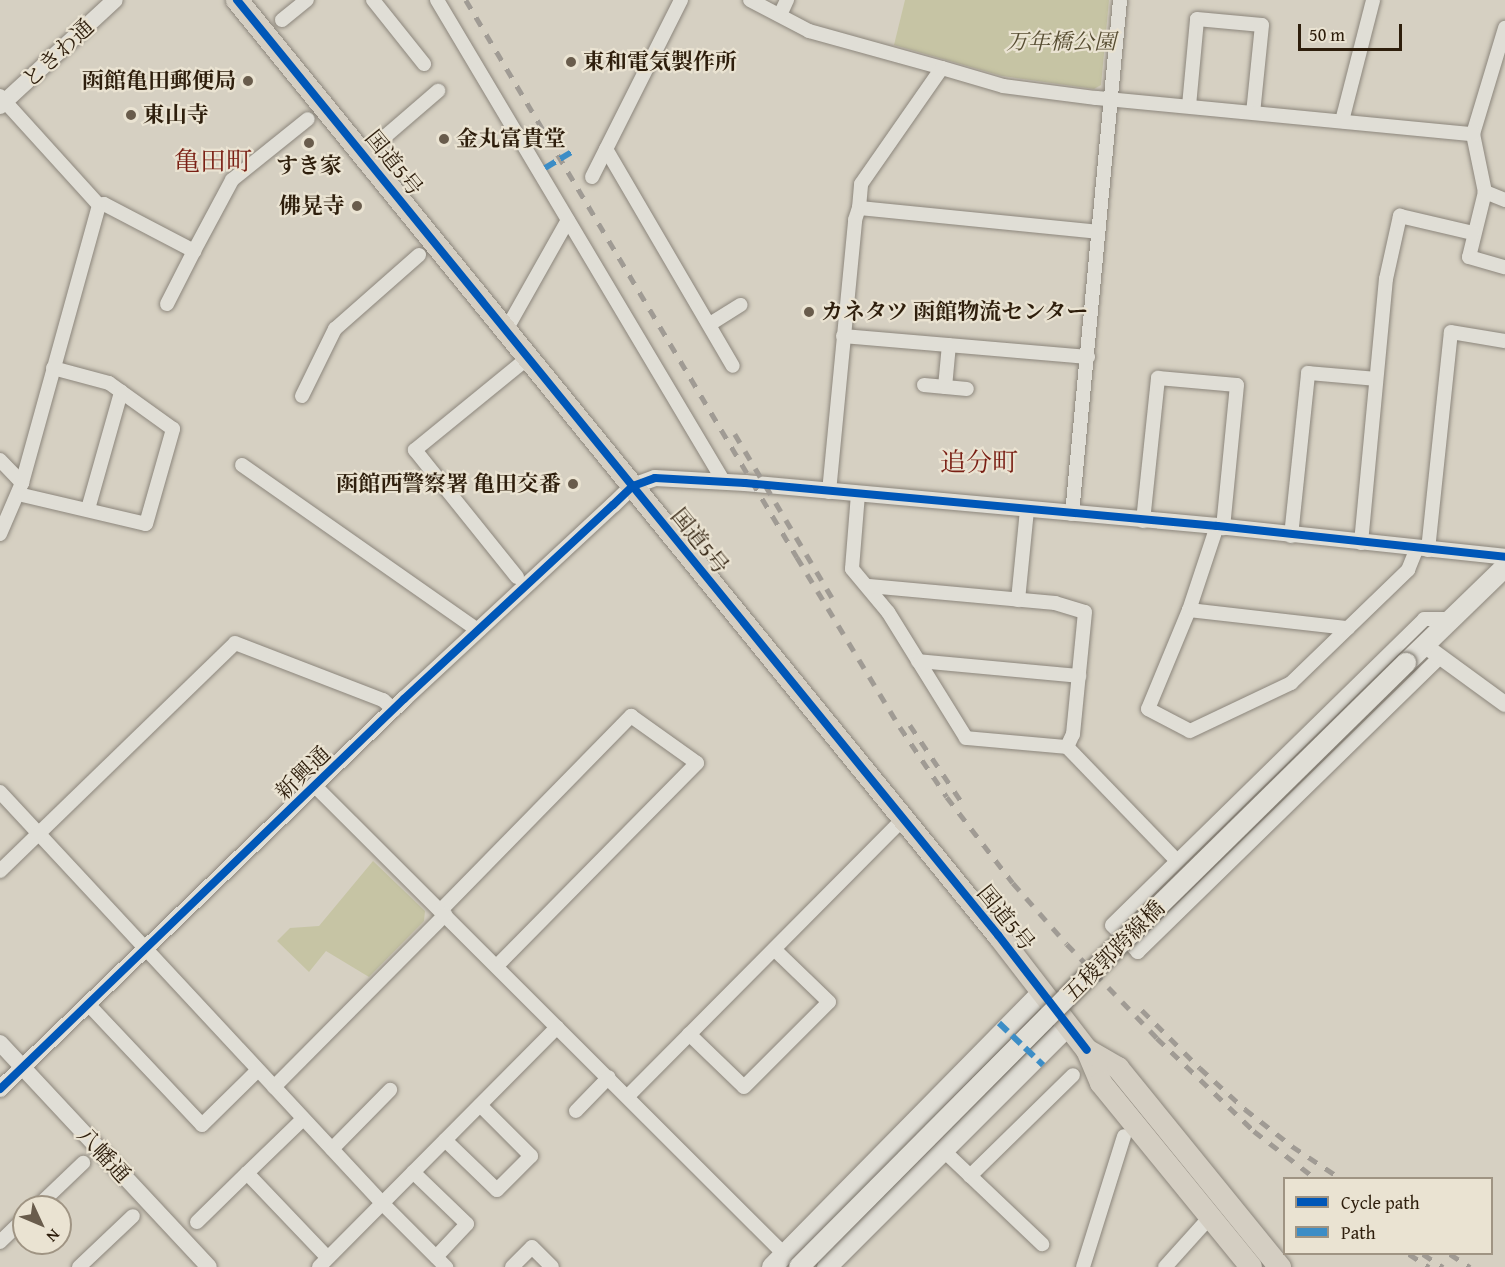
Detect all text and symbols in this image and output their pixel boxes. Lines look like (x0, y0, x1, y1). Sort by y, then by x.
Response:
scale bar (1301, 12, 1404, 50)
street label: ときわ通 (17, 13, 99, 93)
text: 50 m (1309, 21, 1345, 48)
park label: 万年橋公園 (1006, 29, 1116, 55)
place label: 東和電気製作所 (583, 49, 737, 75)
marker: 東和電気製作所 (564, 55, 578, 69)
place label: 函館亀田郵便局 (82, 68, 236, 94)
marker: 函館亀田郵便局 (241, 74, 255, 88)
place label: 東山寺 (143, 102, 209, 128)
marker: 東山寺 (124, 108, 138, 122)
street label: 国道5号 (360, 125, 428, 201)
place label: 金丸富貴堂 (456, 126, 566, 152)
marker: 金丸富貴堂 (437, 132, 451, 146)
marker: すき家 (302, 136, 316, 150)
district label: 亀田町 (174, 145, 252, 177)
place label: すき家 (276, 153, 342, 179)
place label: 佛晃寺 (279, 193, 345, 219)
marker: 佛晃寺 (350, 199, 364, 213)
place label: カネタツ 函館物流センター (821, 299, 1090, 325)
marker: カネタツ 函館物流センター (802, 305, 816, 319)
district label: 追分町 (940, 446, 1018, 478)
place label: 函館西警察署 亀田交番 (336, 471, 561, 497)
marker: 函館西警察署 亀田交番 (566, 477, 580, 491)
street label: 国道5号 (666, 503, 734, 579)
street label: 新興通 (270, 741, 336, 805)
street label: 国道5号 (972, 880, 1040, 956)
street label: 五稜郭跨線橋 (1058, 895, 1170, 1007)
street label: 八幡通 (72, 1122, 136, 1188)
legend (1283, 1177, 1493, 1255)
text: Cycle path (1341, 1189, 1420, 1216)
north arrow (12, 1195, 72, 1255)
text: Path (1341, 1219, 1376, 1246)
text: N (41, 1224, 66, 1248)

